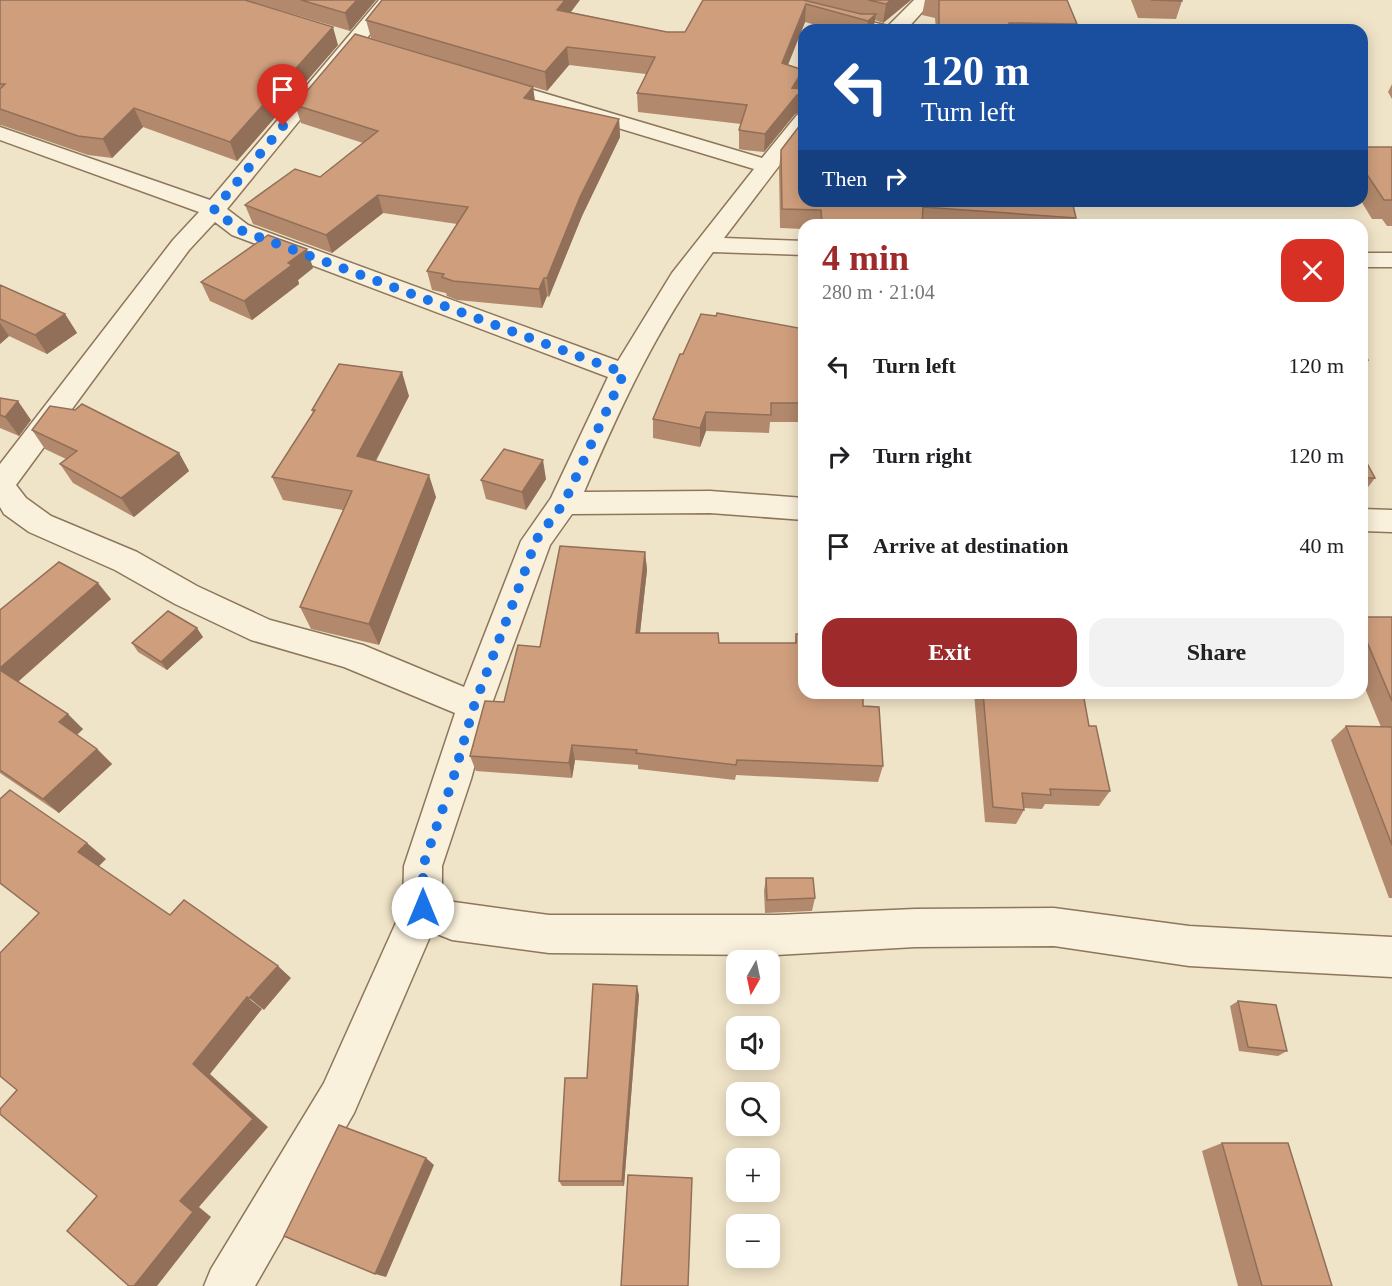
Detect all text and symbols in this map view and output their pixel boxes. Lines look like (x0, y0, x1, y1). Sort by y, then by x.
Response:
icon: left (822, 48, 900, 126)
text: 120 m (921, 48, 1030, 94)
pin (257, 64, 308, 126)
icon: arrive (266, 73, 299, 106)
text: Turn left (921, 97, 1015, 127)
icon: right (879, 162, 912, 195)
text: Then (822, 166, 867, 191)
text: 4 min (822, 238, 909, 278)
button: close (1281, 239, 1344, 302)
text: 280 m · 21:04 (822, 281, 935, 303)
icon: left (822, 350, 855, 383)
text: Turn left (873, 353, 956, 378)
text: 120 m (1288, 353, 1344, 378)
icon: right (822, 440, 855, 473)
text: Turn right (873, 443, 972, 468)
text: 120 m (1288, 443, 1344, 468)
icon: arrive (822, 530, 855, 563)
text: Arrive at destination (873, 533, 1069, 558)
text: 40 m (1299, 533, 1344, 558)
button: Exit (822, 618, 1077, 687)
button: Share (1089, 618, 1344, 687)
position arrow (391, 876, 455, 940)
north arrow (726, 950, 780, 1004)
map controls (726, 950, 780, 1268)
button: sound (726, 1016, 780, 1070)
button: search (726, 1082, 780, 1136)
button: + (726, 1148, 780, 1202)
button: − (726, 1214, 780, 1268)

